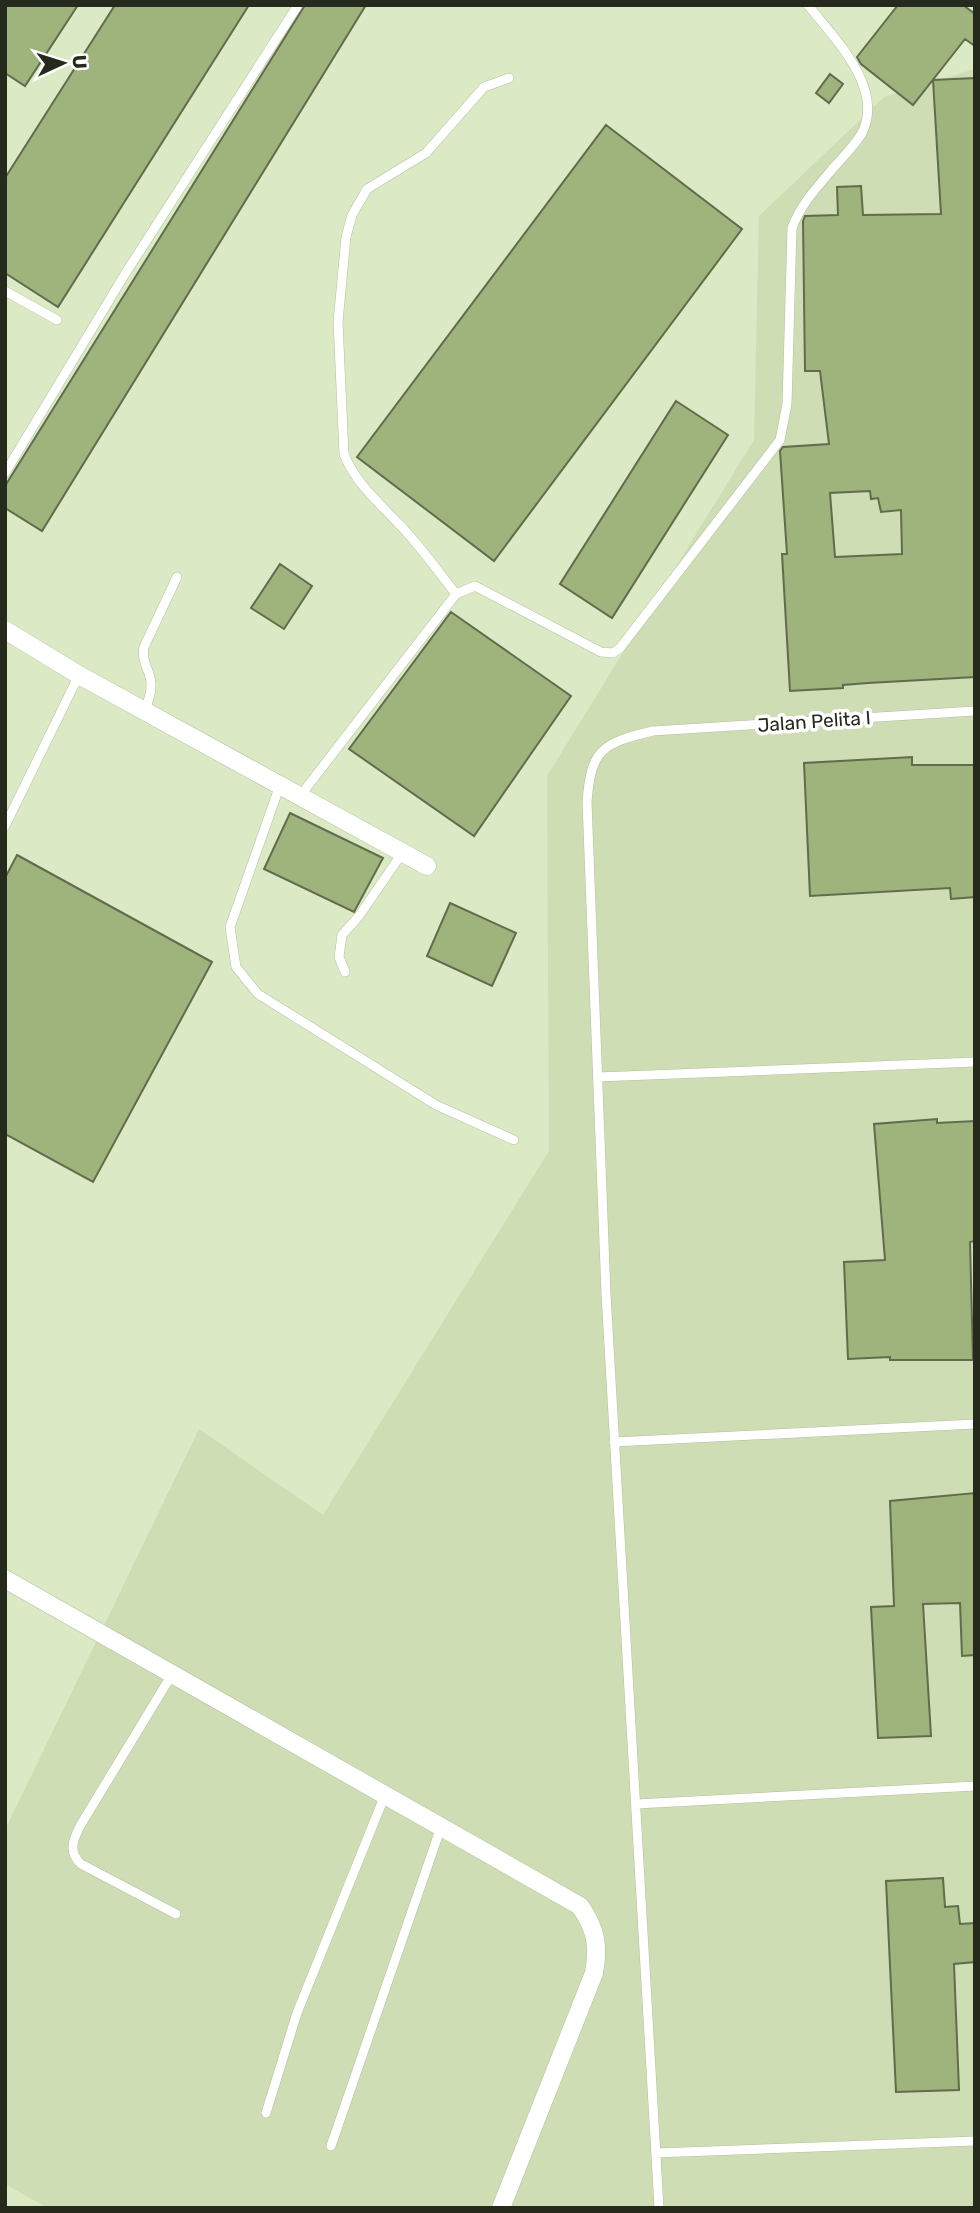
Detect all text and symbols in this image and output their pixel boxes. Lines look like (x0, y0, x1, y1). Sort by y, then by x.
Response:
north arrow (28, 28, 98, 98)
text: U (68, 54, 91, 70)
street label: Jalan Pelita I (757, 706, 871, 737)

